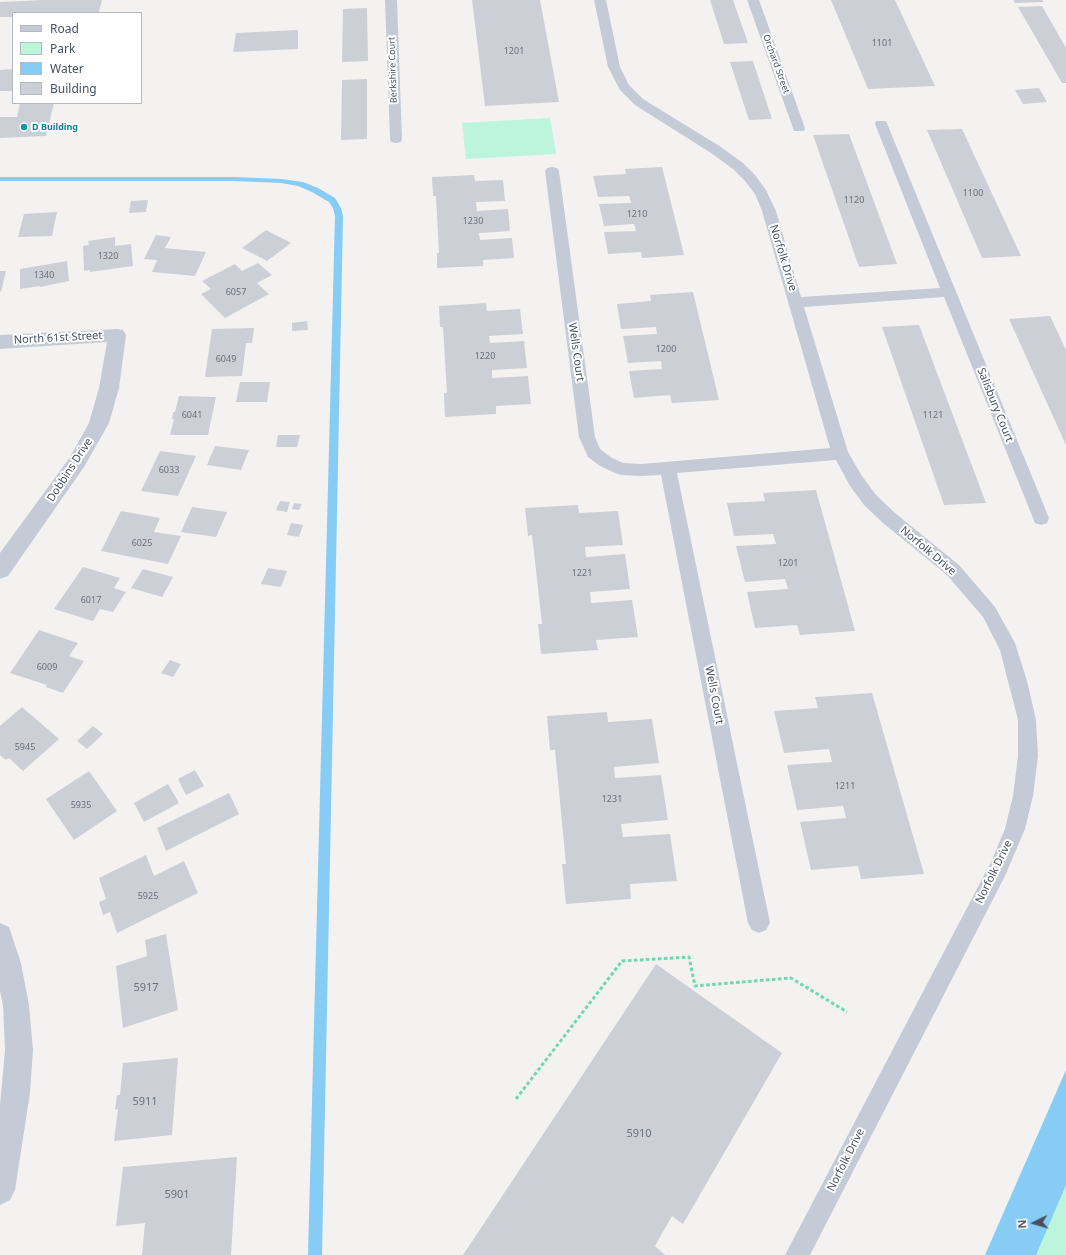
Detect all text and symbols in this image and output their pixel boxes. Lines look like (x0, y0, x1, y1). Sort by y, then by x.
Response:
legend (12, 12, 142, 104)
text: Road (50, 20, 79, 37)
street label: Orchard Street (760, 33, 792, 95)
street label: Berkshire Court (386, 37, 400, 103)
house number: 1101 (872, 38, 892, 48)
text: Park (50, 40, 75, 57)
house number: 1201 (504, 46, 524, 56)
text: Water (50, 60, 84, 77)
text: Building (50, 80, 97, 97)
marker: D Building (19, 122, 29, 132)
place label: D Building (32, 122, 78, 132)
house number: 1100 (963, 188, 983, 198)
house number: 1120 (844, 195, 864, 205)
house number: 1210 (627, 209, 647, 219)
house number: 1230 (463, 216, 483, 226)
street label: Norfolk Drive (767, 223, 799, 293)
house number: 1320 (98, 251, 118, 261)
house number: 1340 (34, 270, 54, 280)
house number: 6057 (226, 287, 246, 297)
street label: Wells Court (565, 322, 587, 382)
street label: North 61st Street (13, 329, 103, 347)
house number: 1200 (656, 344, 676, 354)
house number: 1220 (475, 351, 495, 361)
house number: 6049 (216, 354, 236, 364)
street label: Salisbury Court (974, 366, 1016, 444)
house number: 6041 (182, 410, 202, 420)
house number: 1121 (923, 410, 943, 420)
street label: Dobbins Drive (45, 436, 95, 504)
house number: 6033 (159, 465, 179, 475)
street label: Norfolk Drive (897, 524, 959, 578)
house number: 6025 (132, 538, 152, 548)
house number: 1201 (778, 558, 798, 568)
house number: 1221 (572, 568, 592, 578)
house number: 6017 (81, 595, 101, 605)
house number: 6009 (37, 662, 57, 672)
street label: Wells Court (702, 665, 726, 725)
house number: 5945 (15, 742, 35, 752)
house number: 1211 (835, 781, 855, 791)
house number: 1231 (602, 794, 622, 804)
house number: 5935 (71, 800, 91, 810)
street label: Norfolk Drive (973, 838, 1015, 906)
house number: 5925 (138, 891, 158, 901)
house number: 5917 (133, 981, 159, 995)
house number: 5911 (132, 1095, 158, 1109)
street label: Norfolk Drive (825, 1126, 867, 1194)
house number: 5910 (626, 1127, 652, 1141)
house number: 5901 (164, 1188, 190, 1202)
north arrow (1014, 1203, 1054, 1243)
text: N (1014, 1219, 1029, 1229)

